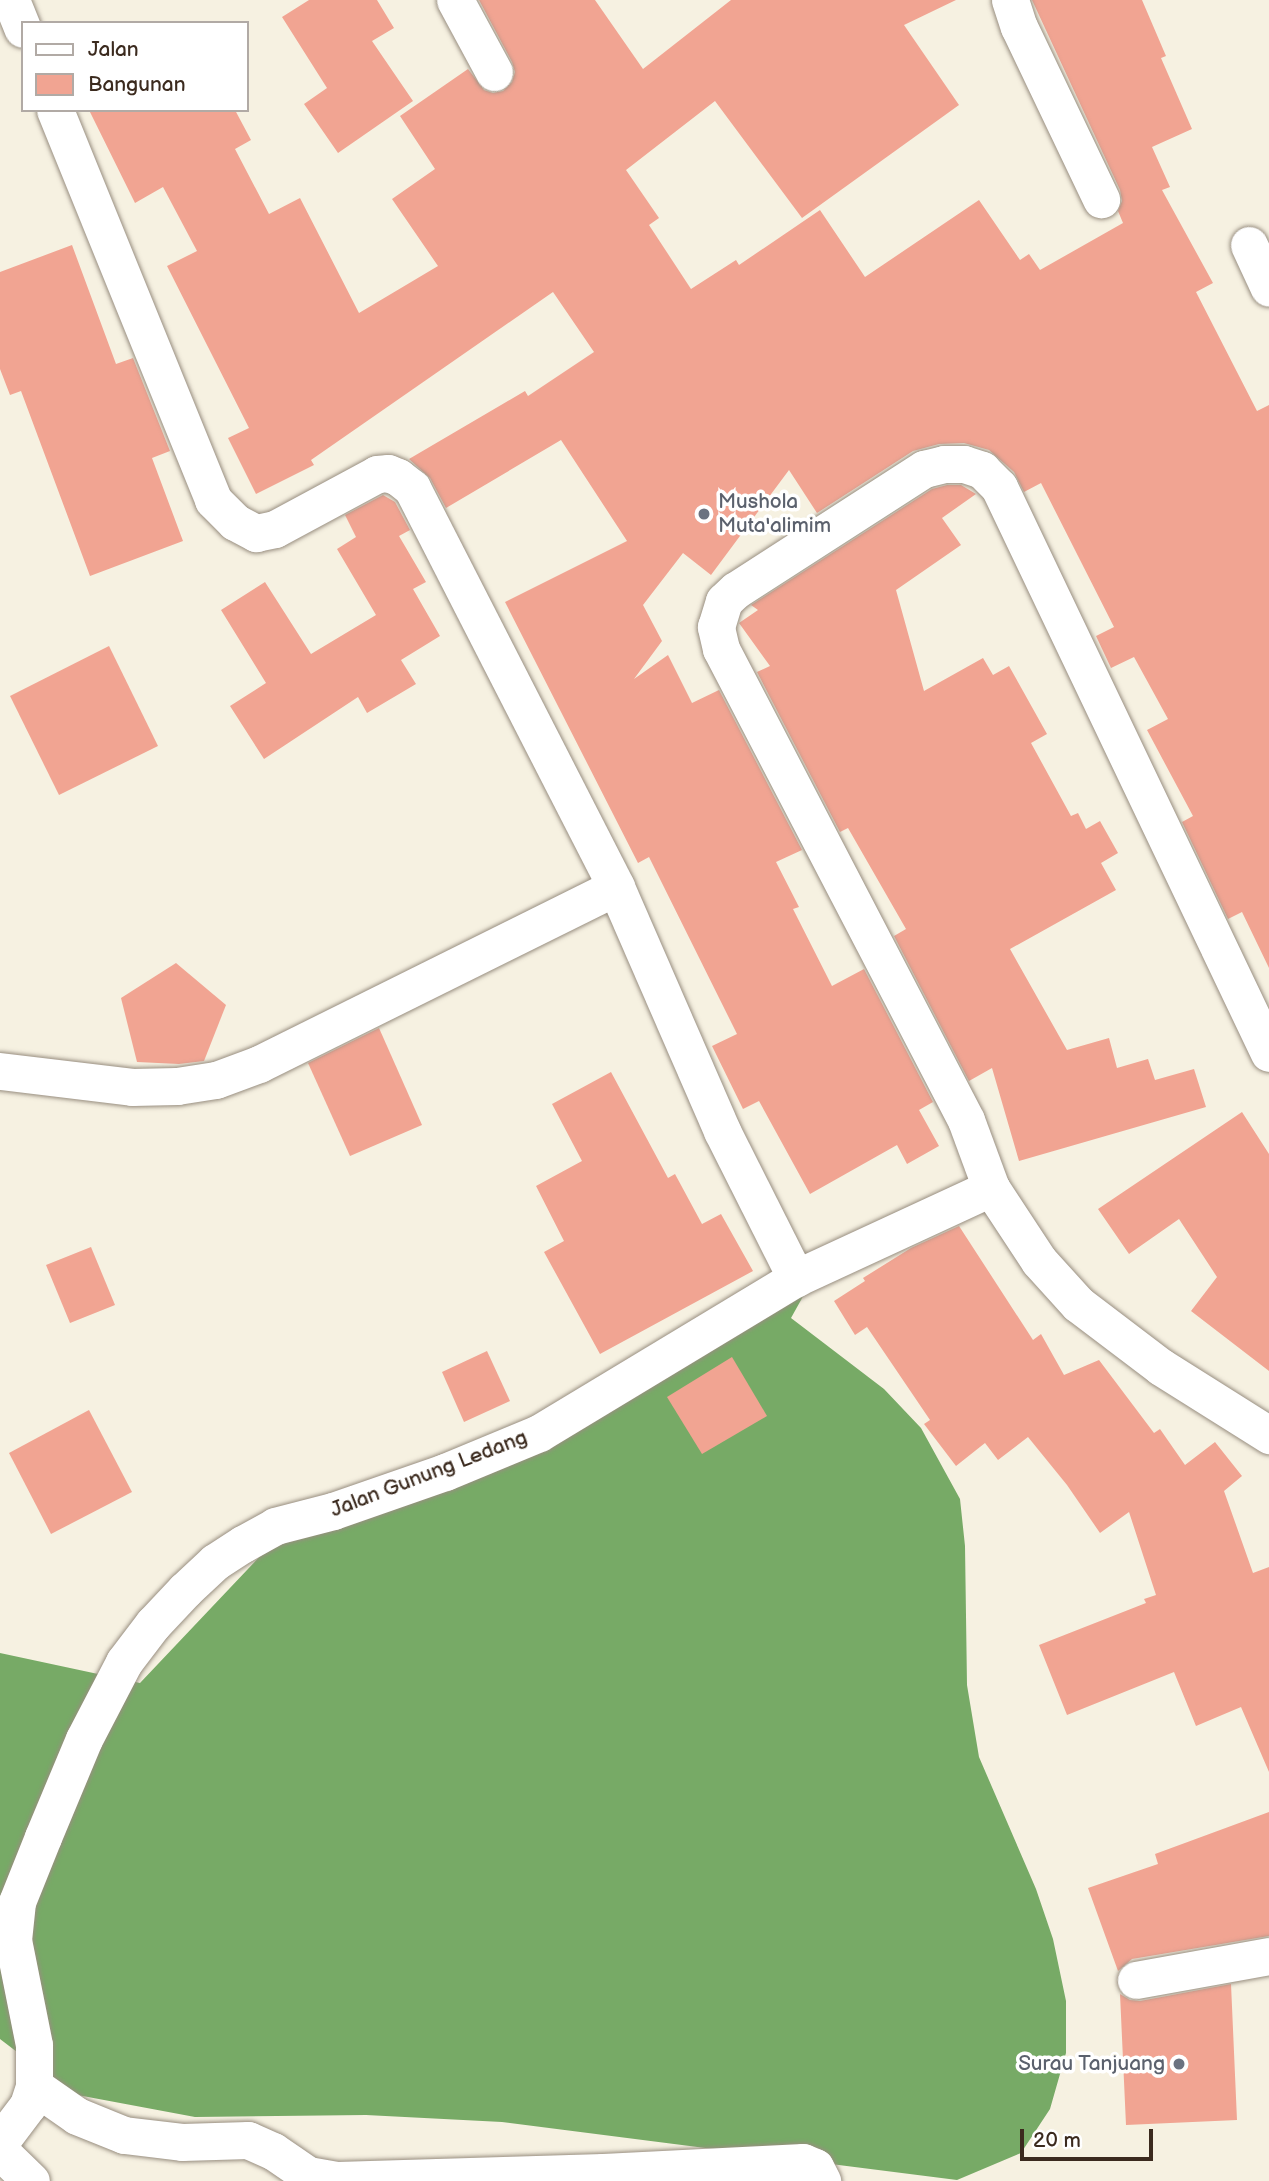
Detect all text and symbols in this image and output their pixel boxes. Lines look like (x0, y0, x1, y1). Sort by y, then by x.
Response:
legend (21, 21, 248, 112)
text: Jalan (88, 37, 139, 62)
text: Bangunan (88, 72, 186, 97)
place label: Mushola Muta'alimim (718, 489, 831, 539)
marker: Mushola Muta'alimim (696, 506, 712, 522)
street label: Jalan Gunung Ledang (327, 1425, 531, 1523)
place label: Surau Tanjuang (1017, 2051, 1165, 2077)
marker: Surau Tanjuang (1171, 2056, 1187, 2072)
scale bar (1024, 2114, 1157, 2158)
text: 20 m (1033, 2128, 1081, 2153)

